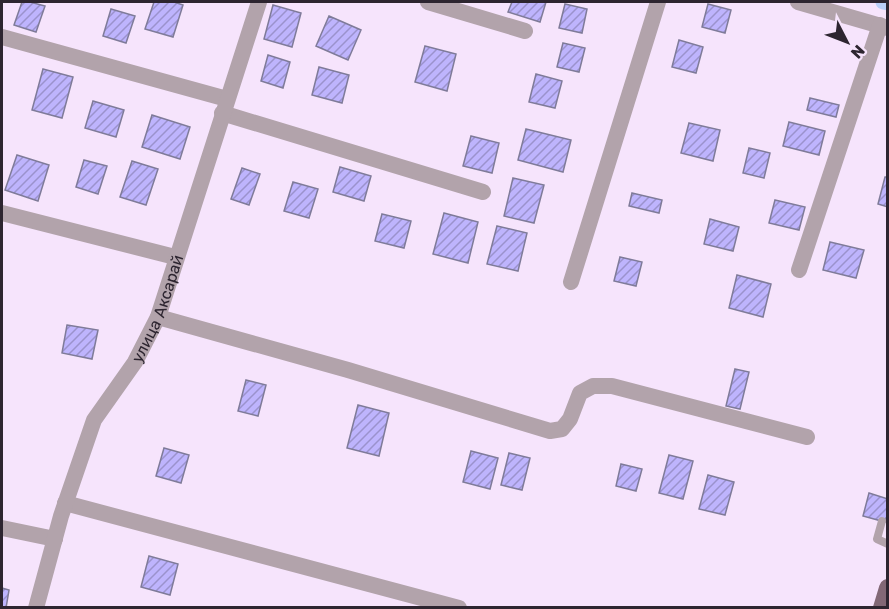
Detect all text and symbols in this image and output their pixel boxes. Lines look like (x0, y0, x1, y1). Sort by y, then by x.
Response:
north arrow (817, 12, 877, 72)
text: N (847, 41, 869, 62)
street label: улица Аксарай (127, 252, 187, 366)

